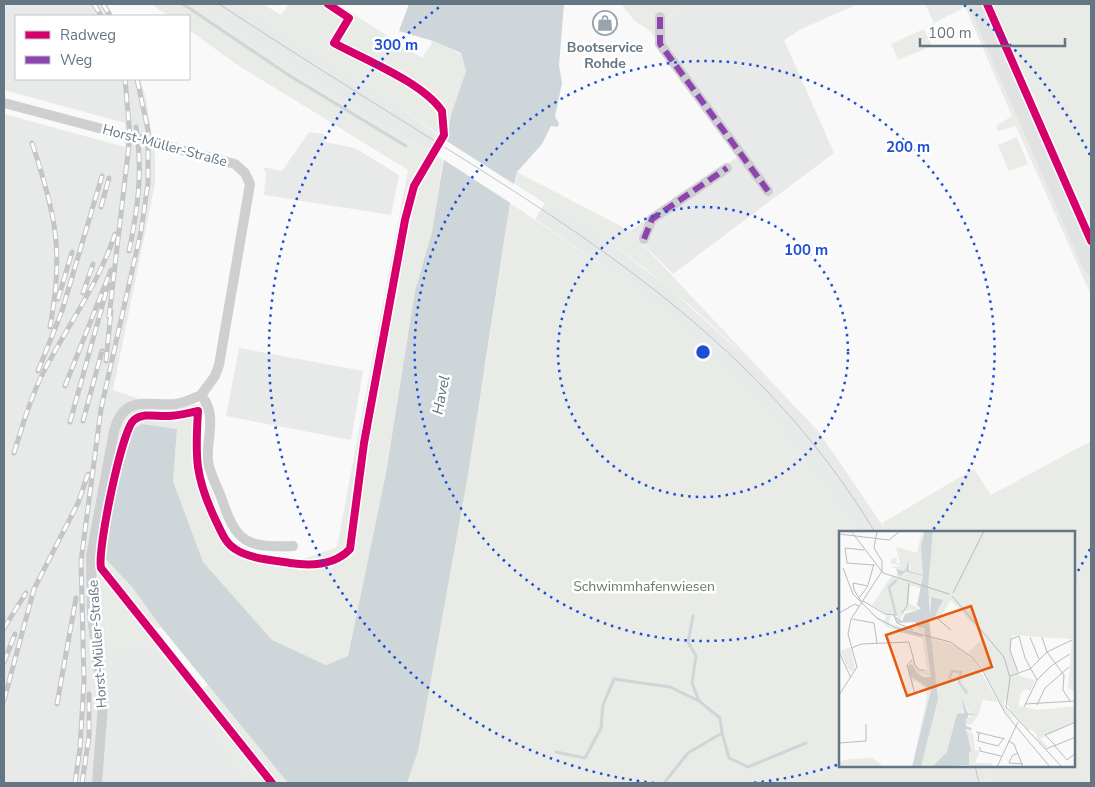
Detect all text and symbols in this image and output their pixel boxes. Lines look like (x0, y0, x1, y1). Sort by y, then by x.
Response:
shop icon: Bootservice Rohde (592, 10, 618, 36)
legend (15, 15, 190, 80)
scale bar (920, 15, 1065, 47)
text: 100 m (928, 23, 972, 43)
text: Radweg (60, 25, 116, 45)
text: 300 m (374, 35, 418, 55)
place label: Bootservice Rohde (567, 38, 644, 73)
text: Weg (60, 50, 92, 70)
street label: Horst-Müller-Straße (100, 120, 229, 171)
text: 200 m (886, 137, 930, 157)
text: 100 m (784, 240, 828, 260)
centre of rings (694, 343, 712, 361)
water label: Havel (427, 374, 455, 416)
inset map (839, 531, 1075, 767)
park label: Schwimmhafenwiesen (573, 577, 715, 596)
street label: Horst-Müller-Straße (84, 579, 111, 709)

